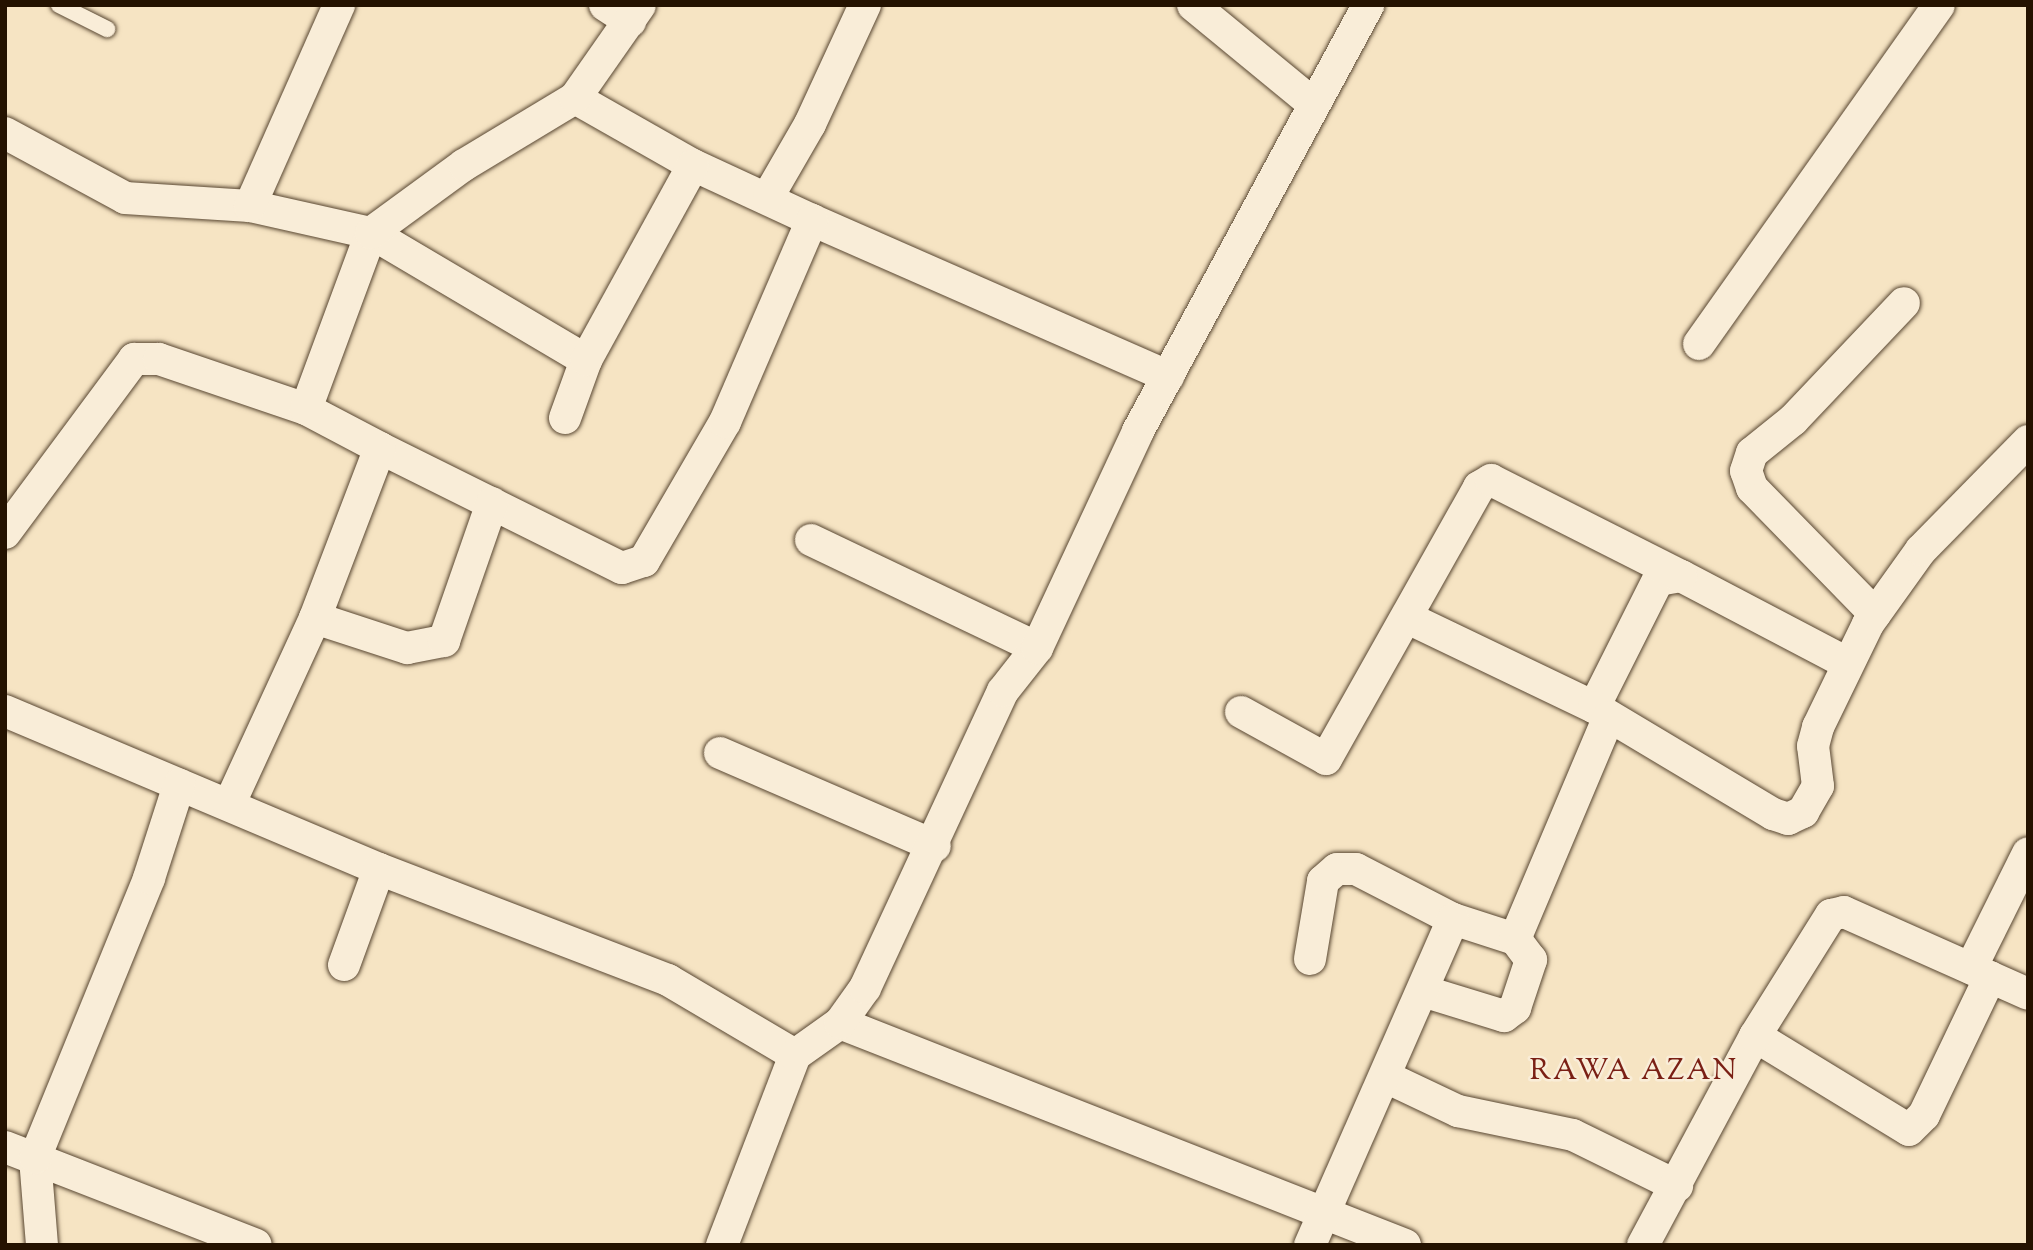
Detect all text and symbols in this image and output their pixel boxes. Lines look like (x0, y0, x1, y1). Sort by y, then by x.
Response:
district label: RAWA AZAN (1531, 1054, 1737, 1090)

